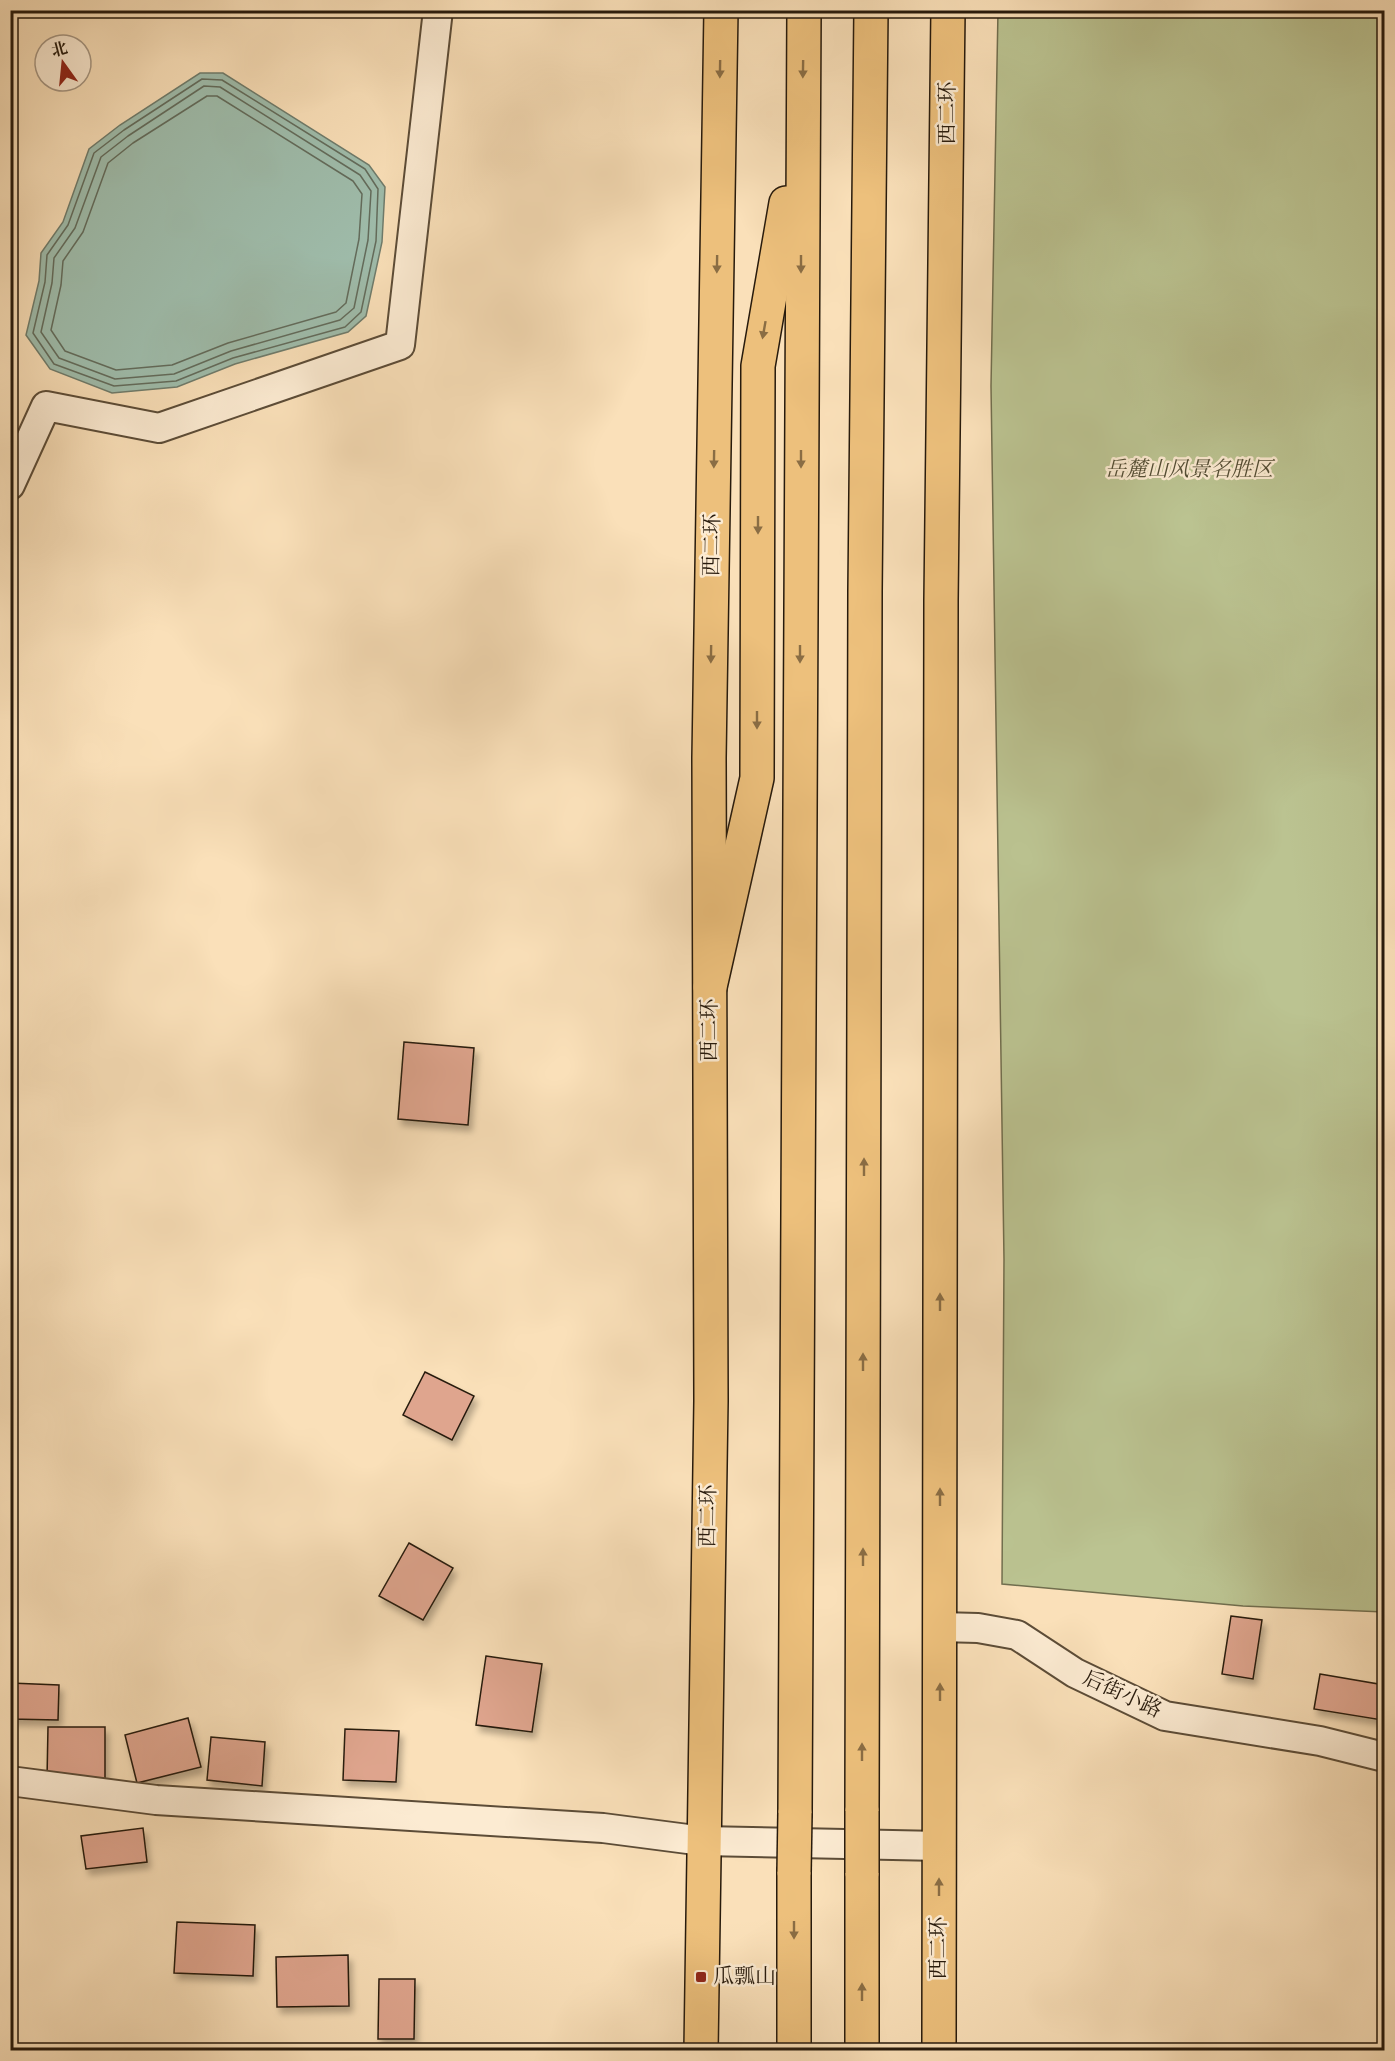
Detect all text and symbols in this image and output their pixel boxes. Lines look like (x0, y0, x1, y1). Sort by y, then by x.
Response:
north arrow (33, 33, 93, 93)
text: 北 (49, 39, 70, 62)
one-way arrow (716, 59, 725, 78)
one-way arrow (798, 59, 808, 78)
street label: 西二环 (935, 82, 962, 145)
one-way arrow (712, 254, 722, 273)
one-way arrow (796, 254, 806, 273)
one-way arrow (759, 321, 768, 340)
one-way arrow (709, 449, 719, 468)
one-way arrow (796, 449, 806, 468)
park label: 岳麓山风景名胜区 (1105, 457, 1276, 484)
street label: 西二环 (699, 513, 727, 577)
one-way arrow (753, 515, 763, 534)
one-way arrow (706, 644, 716, 663)
one-way arrow (795, 644, 805, 663)
one-way arrow (752, 710, 762, 729)
street label: 西二环 (697, 999, 724, 1062)
one-way arrow (859, 1158, 869, 1177)
one-way arrow (935, 1293, 945, 1312)
one-way arrow (858, 1353, 868, 1372)
street label: 西二环 (695, 1484, 723, 1548)
one-way arrow (935, 1488, 945, 1507)
one-way arrow (858, 1548, 868, 1567)
street label: 后街小路 (1078, 1665, 1166, 1725)
one-way arrow (935, 1683, 945, 1702)
one-way arrow (857, 1743, 867, 1762)
one-way arrow (935, 1878, 944, 1897)
street label: 西二环 (926, 1917, 953, 1980)
one-way arrow (789, 1921, 799, 1940)
place label: 瓜瓢山 (713, 1964, 776, 1991)
marker: 瓜瓢山 (694, 1970, 708, 1984)
one-way arrow (857, 1983, 867, 2002)

